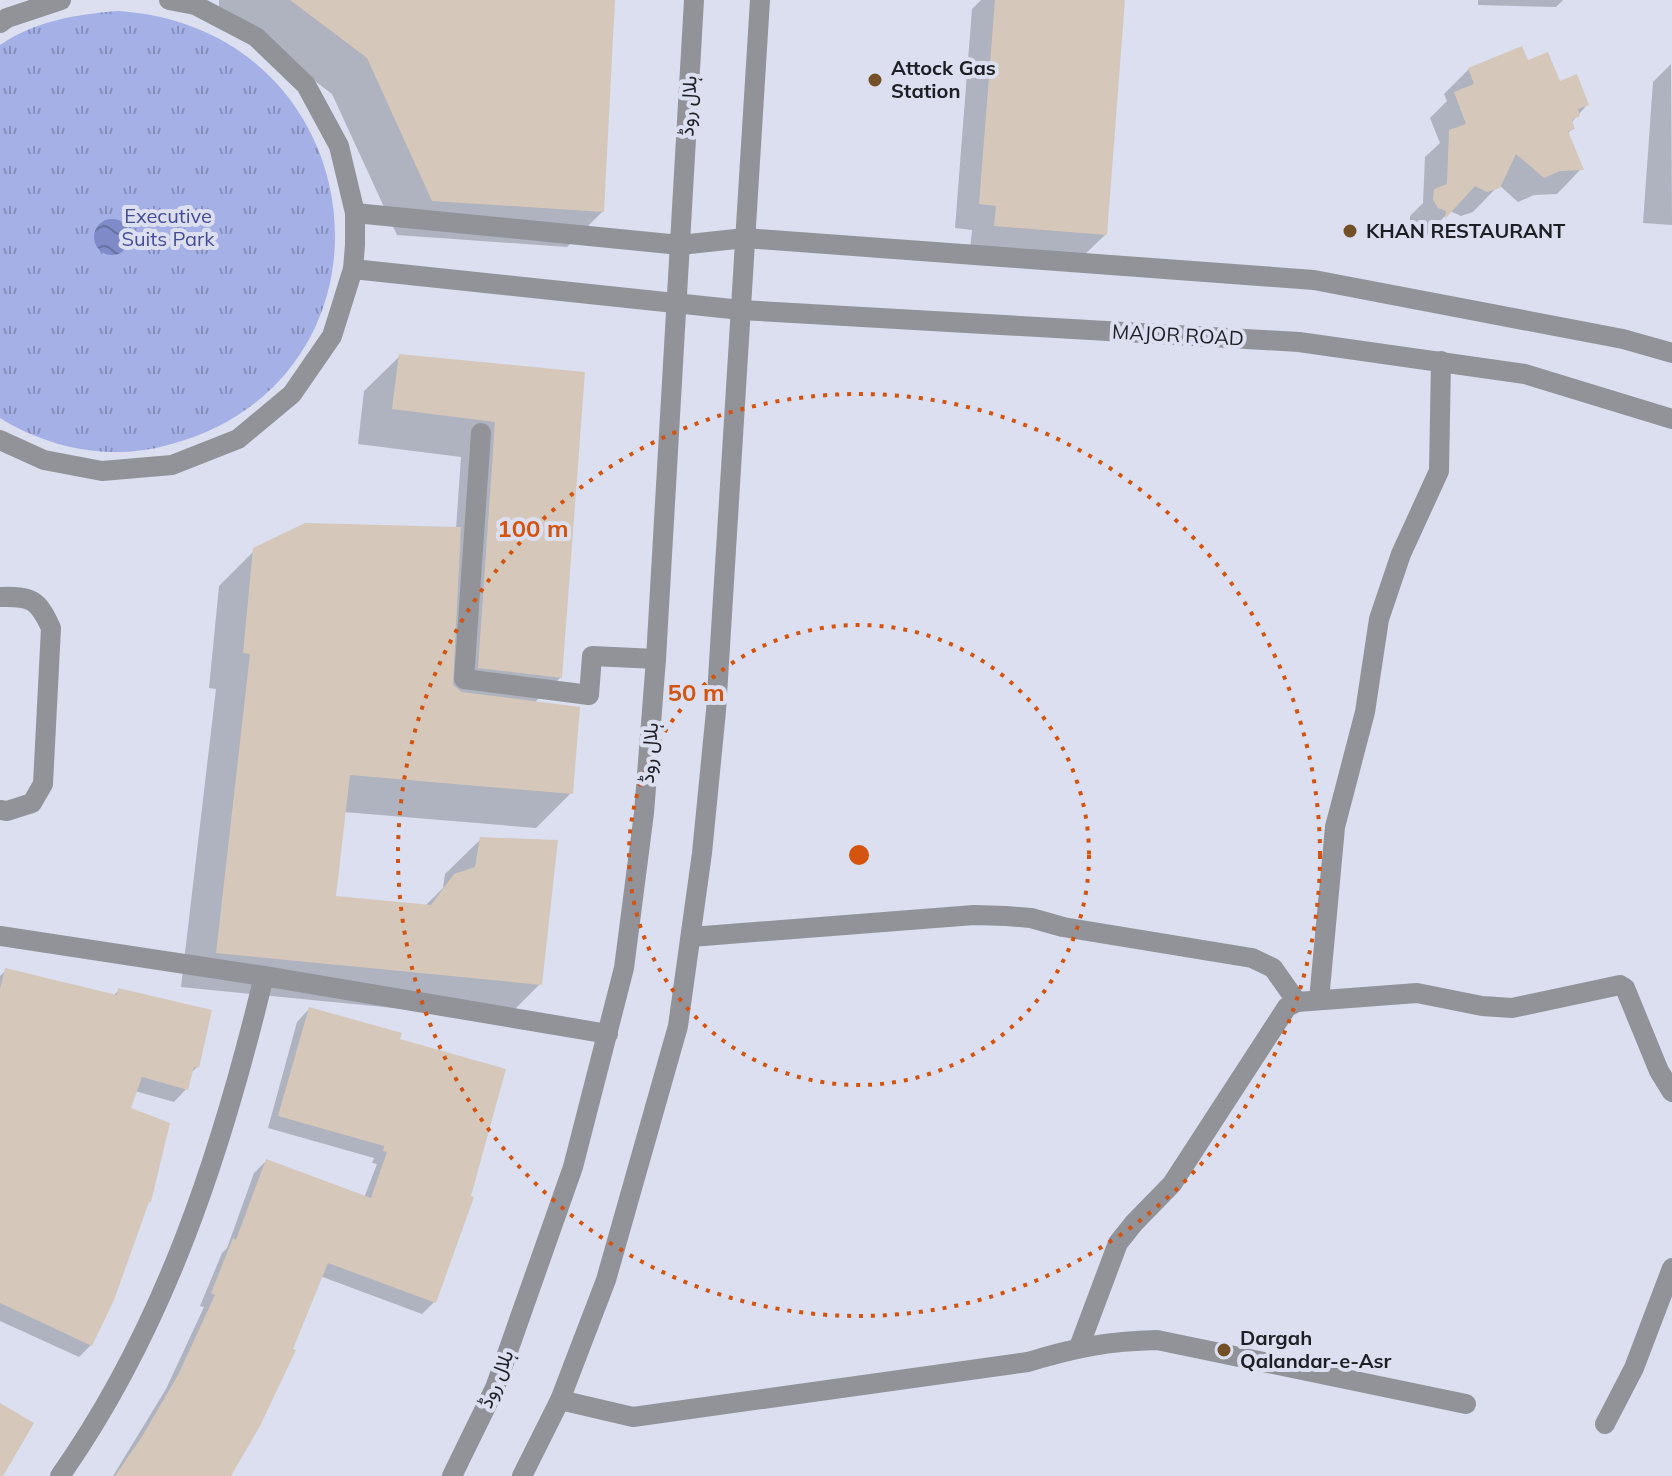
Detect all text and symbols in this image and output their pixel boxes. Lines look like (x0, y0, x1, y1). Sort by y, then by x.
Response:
place label: Attock Gas Station (891, 55, 996, 103)
marker: Attock Gas Station (866, 71, 884, 89)
street label: ہلال روڈ (673, 75, 703, 137)
park label: Executive Suits Park (122, 203, 215, 251)
place label: KHAN RESTAURANT (1366, 218, 1566, 243)
marker: KHAN RESTAURANT (1341, 222, 1359, 240)
street label: MAJOR ROAD (1112, 319, 1245, 350)
text: 100 m (497, 513, 569, 543)
text: 50 m (668, 677, 724, 707)
street label: ہلال روڈ (634, 722, 664, 784)
centre of rings (845, 841, 873, 869)
place label: Dargah Qalandar-e-Asr (1240, 1325, 1392, 1373)
marker: Dargah Qalandar-e-Asr (1215, 1341, 1233, 1359)
street label: ہلال روڈ (473, 1346, 519, 1412)

